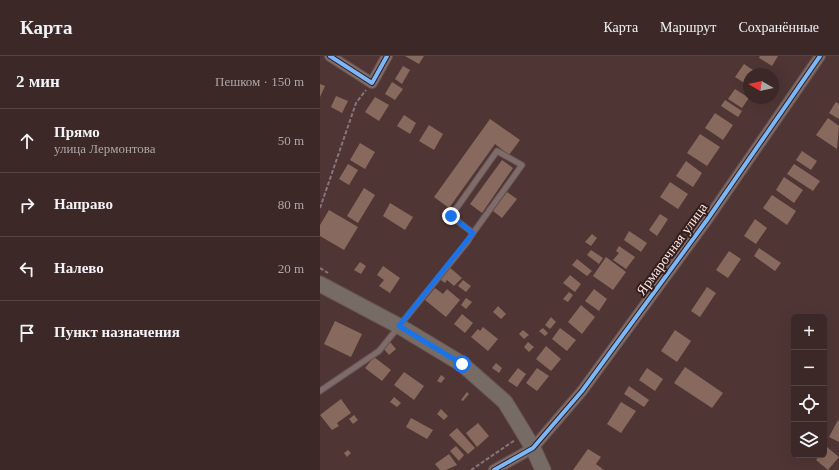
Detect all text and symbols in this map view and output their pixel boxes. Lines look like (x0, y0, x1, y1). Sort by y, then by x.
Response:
text: Карта (20, 17, 72, 38)
text: Карта (603, 20, 638, 35)
text: Маршрут (660, 20, 716, 35)
text: Сохранённые (738, 20, 819, 35)
north arrow (743, 68, 779, 104)
text: 2 мин (16, 72, 60, 91)
text: Пешком · 150 m (215, 74, 304, 89)
text: Прямо (54, 124, 100, 140)
icon: ahead (16, 130, 38, 152)
text: 50 m (278, 133, 304, 148)
text: улица Лермонтова (54, 141, 156, 156)
icon: right (16, 194, 38, 216)
text: Направо (54, 196, 113, 212)
text: 80 m (278, 197, 304, 212)
street label: Ярмарочная улица (634, 199, 711, 298)
route end (442, 207, 460, 225)
icon: left (16, 258, 38, 280)
text: Налево (54, 260, 104, 276)
text: 20 m (278, 261, 304, 276)
map controls (791, 314, 827, 458)
button: + (791, 314, 827, 350)
icon: arrive (16, 322, 38, 344)
text: Пункт назначения (54, 324, 180, 340)
button: − (791, 350, 827, 386)
route start (453, 355, 471, 373)
button: locate (791, 386, 827, 422)
button: layers (791, 422, 827, 458)

